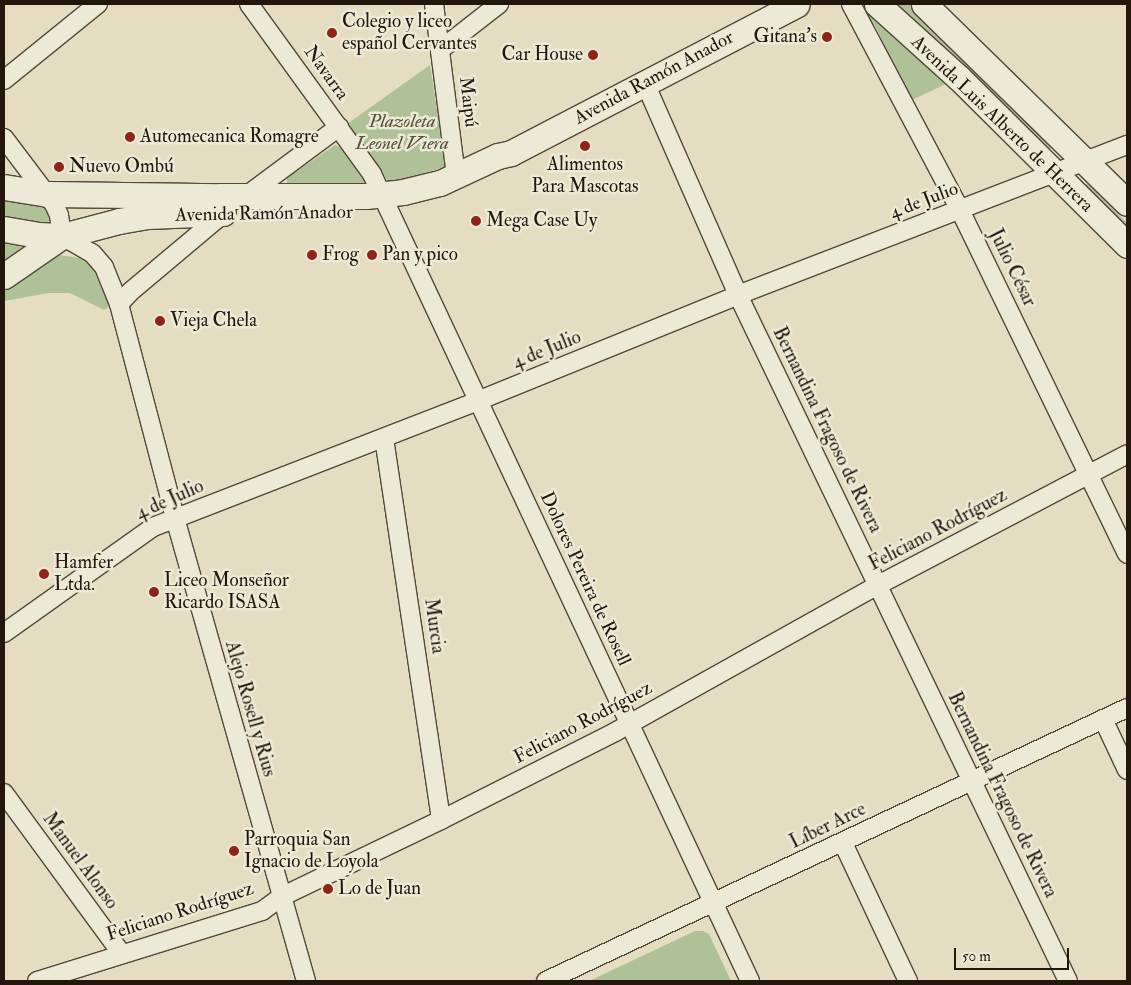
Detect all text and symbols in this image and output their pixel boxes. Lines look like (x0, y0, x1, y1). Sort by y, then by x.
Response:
place label: Colegio y liceo español Cervantes (342, 11, 477, 55)
street label: Avenida Ramón Anador (570, 26, 738, 130)
place label: Gitana's (753, 26, 817, 48)
marker: Colegio y liceo español Cervantes (326, 27, 338, 39)
marker: Gitana's (821, 31, 833, 43)
street label: Avenida Luis Alberto de Herrera (906, 31, 1098, 217)
street label: Navarra (299, 41, 353, 105)
place label: Car House (502, 44, 583, 66)
marker: Car House (587, 49, 599, 61)
street label: Maipú (454, 76, 482, 128)
park label: Plazoleta Leonel Viera (355, 111, 449, 155)
place label: Automecanica Romagre (140, 126, 319, 148)
marker: Automecanica Romagre (124, 131, 136, 143)
marker: Alimentos Para Mascotas (579, 140, 591, 152)
place label: Alimentos Para Mascotas (531, 154, 639, 198)
place label: Nuevo Ombú (69, 156, 174, 178)
marker: Nuevo Ombú (53, 161, 65, 173)
street label: 4 de Julio (886, 178, 962, 224)
street label: Avenida Ramón Anador (175, 201, 353, 227)
place label: Mega Case Uy (486, 210, 597, 232)
marker: Mega Case Uy (470, 215, 482, 227)
street label: Julio César (983, 226, 1041, 310)
place label: Frog (322, 244, 359, 266)
place label: Pan y pico (382, 244, 458, 266)
marker: Frog (306, 249, 318, 261)
marker: Pan y pico (366, 249, 378, 261)
place label: Vieja Chela (170, 310, 257, 332)
marker: Vieja Chela (154, 315, 166, 327)
street label: Bernandina Fragoso de Rivera (767, 323, 887, 537)
street label: 4 de Julio (510, 326, 584, 374)
street label: 4 de Julio (133, 475, 207, 525)
street label: Feliciano Rodríguez (865, 484, 1011, 576)
street label: Dolores Pereira de Rosell (535, 488, 635, 670)
place label: Hamfer Ltda. (54, 552, 113, 596)
marker: Hamfer Ltda. (38, 568, 50, 580)
place label: Liceo Monseñor Ricardo ISASA (164, 570, 289, 614)
marker: Liceo Monseñor Ricardo ISASA (148, 586, 160, 598)
street label: Murcia (419, 597, 449, 655)
street label: Alejo Rosell y Rius (220, 638, 280, 780)
street label: Feliciano Rodríguez (510, 677, 656, 769)
street label: Bernandina Fragoso de Rivera (942, 688, 1062, 902)
street label: Líber Arce (786, 798, 870, 854)
street label: Manuel Alonso (37, 808, 123, 914)
place label: Parroquia San Ignacio de Loyola (244, 829, 379, 873)
marker: Parroquia San Ignacio de Loyola (228, 845, 240, 857)
street label: Feliciano Rodríguez (104, 877, 256, 947)
place label: Lo de Juan (338, 878, 421, 900)
marker: Lo de Juan (322, 883, 334, 895)
scale bar (956, 938, 1071, 970)
text: 50 m (962, 947, 991, 966)

